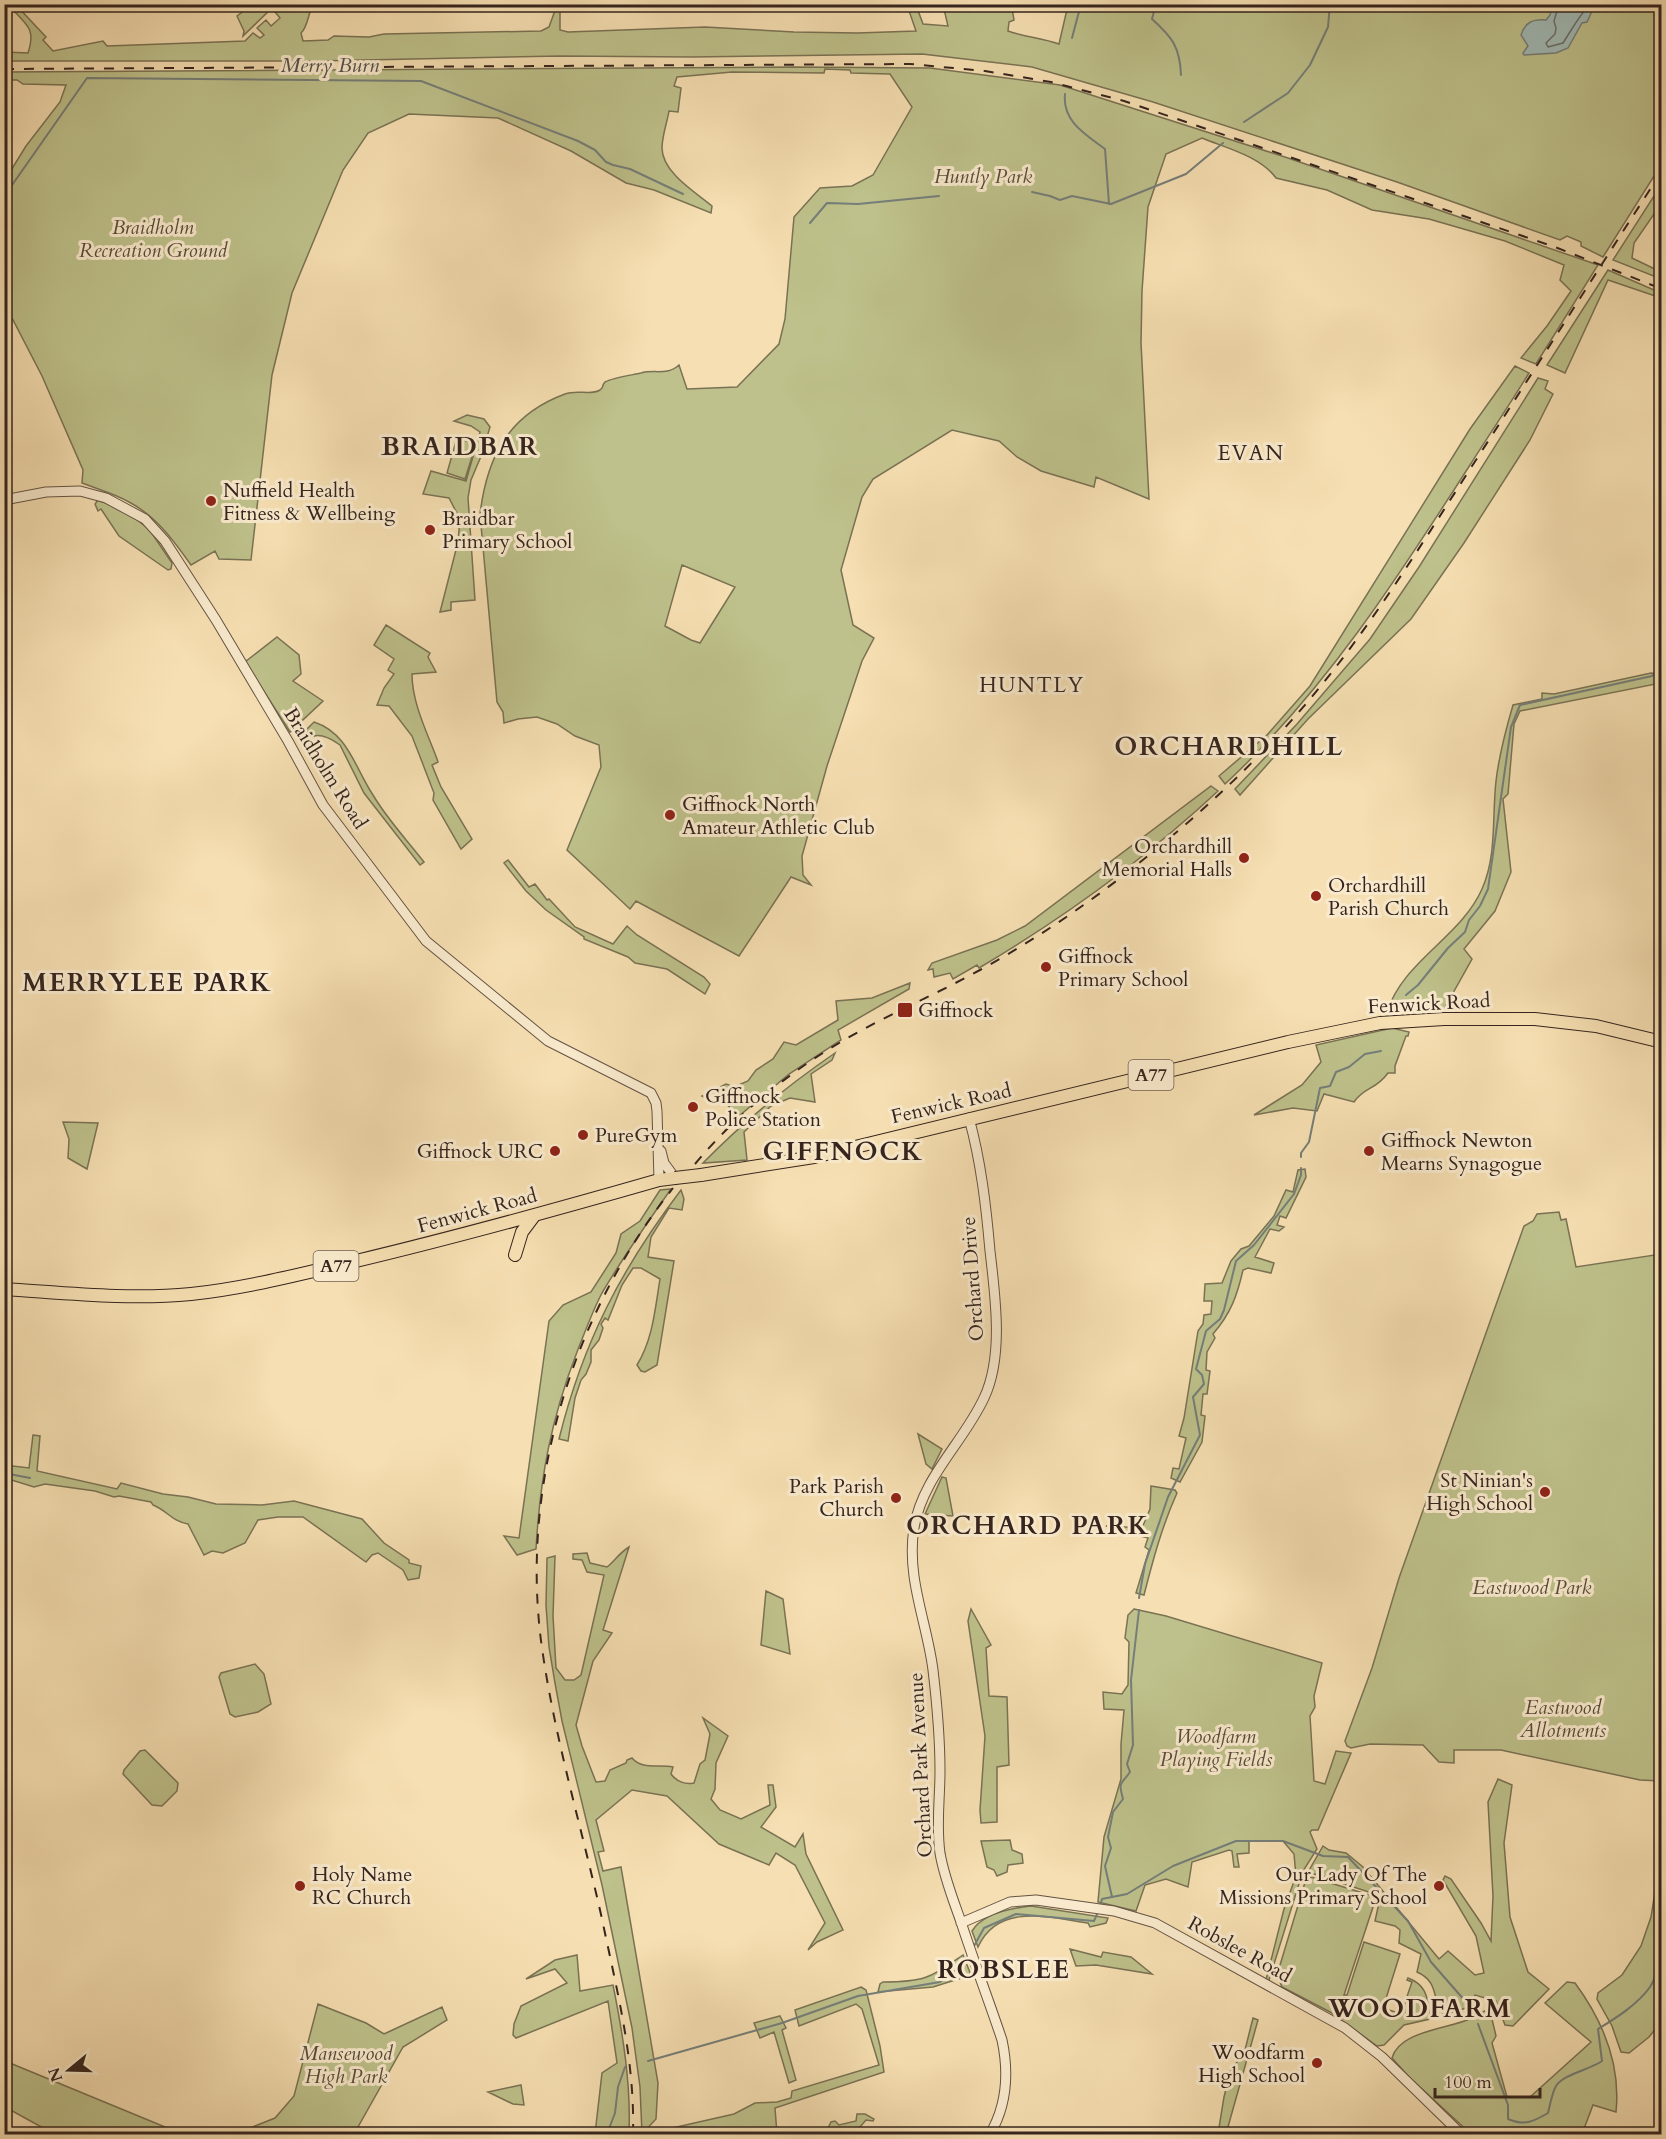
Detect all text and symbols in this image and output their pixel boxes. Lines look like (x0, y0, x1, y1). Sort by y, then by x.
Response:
water label: Merry Burn (281, 51, 380, 80)
park label: Huntly Park (934, 163, 1032, 190)
park label: Braidholm Recreation Ground (79, 214, 228, 264)
district label: BRAIDBAR (381, 429, 539, 464)
district label: EVAN (1217, 439, 1285, 468)
place label: Nuffield Health Fitness & Wellbeing (223, 477, 396, 527)
marker: Nuffield Health Fitness & Wellbeing (204, 494, 218, 508)
place label: Braidbar Primary School (442, 505, 572, 555)
marker: Braidbar Primary School (423, 523, 437, 537)
district label: HUNTLY (979, 671, 1085, 700)
street label: Braidholm Road (277, 702, 374, 835)
district label: ORCHARDHILL (1114, 729, 1344, 764)
place label: Giffnock North Amateur Athletic Club (682, 791, 875, 841)
marker: Giffnock North Amateur Athletic Club (663, 808, 677, 822)
place label: Orchardhill Memorial Halls (1102, 833, 1232, 883)
marker: Orchardhill Memorial Halls (1237, 851, 1251, 865)
place label: Orchardhill Parish Church (1328, 872, 1449, 922)
marker: Orchardhill Parish Church (1309, 889, 1323, 903)
place label: Giffnock Primary School (1058, 943, 1188, 993)
marker: Giffnock Primary School (1039, 960, 1053, 974)
district label: MERRYLEE PARK (22, 965, 272, 1000)
street label: Fenwick Road (1367, 987, 1491, 1020)
place label: Giffnock (918, 997, 994, 1024)
marker: Giffnock (896, 1001, 914, 1019)
road number: A77 (1128, 1060, 1174, 1090)
street label: Fenwick Road (888, 1076, 1014, 1130)
place label: Giffnock Police Station (705, 1083, 822, 1133)
marker: Giffnock Police Station (686, 1100, 700, 1114)
place label: PureGym (595, 1122, 678, 1149)
place label: Giffnock Newton Mearns Synagogue (1381, 1127, 1542, 1177)
marker: PureGym (576, 1128, 590, 1142)
district label: GIFFNOCK (763, 1134, 923, 1169)
place label: Giffnock URC (417, 1138, 543, 1165)
marker: Giffnock URC (548, 1144, 562, 1158)
marker: Giffnock Newton Mearns Synagogue (1362, 1144, 1376, 1158)
street label: Fenwick Road (414, 1181, 540, 1239)
street label: Orchard Drive (955, 1216, 990, 1342)
road number: A77 (314, 1251, 358, 1281)
place label: St Ninian's High School (1426, 1467, 1533, 1517)
place label: Park Parish Church (789, 1473, 884, 1523)
marker: St Ninian's High School (1538, 1485, 1552, 1499)
marker: Park Parish Church (889, 1491, 903, 1505)
district label: ORCHARD PARK (906, 1508, 1150, 1543)
park label: Eastwood Park (1473, 1574, 1592, 1601)
street label: Orchard Park Avenue (902, 1672, 939, 1858)
park label: Eastwood Allotments (1519, 1694, 1606, 1744)
park label: Woodfarm Playing Fields (1160, 1723, 1272, 1773)
place label: Holy Name RC Church (312, 1861, 412, 1911)
place label: Our Lady Of The Missions Primary School (1219, 1861, 1427, 1911)
marker: Holy Name RC Church (293, 1879, 307, 1893)
marker: Our Lady Of The Missions Primary School (1432, 1879, 1446, 1893)
street label: Robslee Road (1183, 1910, 1297, 1989)
district label: ROBSLEE (937, 1952, 1071, 1987)
district label: WOODFARM (1327, 1991, 1512, 2026)
place label: Woodfarm High School (1198, 2039, 1305, 2089)
north arrow (39, 2040, 99, 2100)
park label: Mansewood High Park (300, 2040, 394, 2090)
marker: Woodfarm High School (1310, 2056, 1324, 2070)
scale bar (1435, 2061, 1540, 2099)
text: N (43, 2064, 68, 2085)
text: 100 m (1444, 2070, 1492, 2095)

